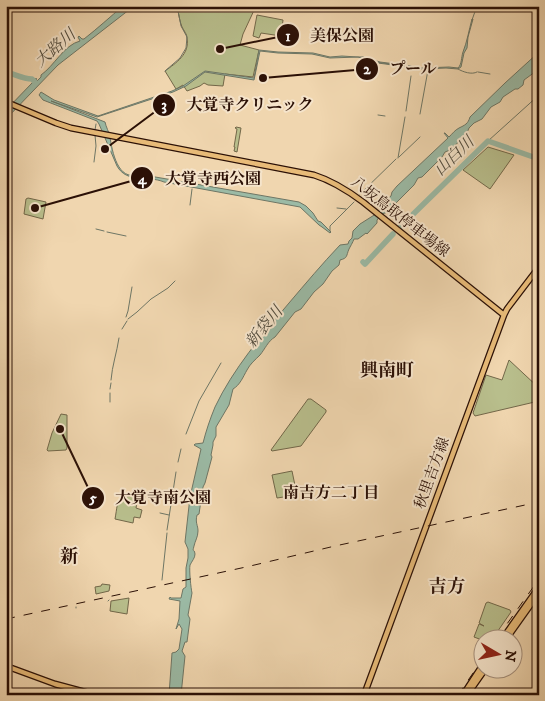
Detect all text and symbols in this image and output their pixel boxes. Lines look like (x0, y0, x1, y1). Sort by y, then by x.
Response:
callout: 美保公園 (275, 20, 384, 51)
water label: 大路川 (30, 23, 81, 71)
text: 美保公園 (310, 26, 374, 46)
text: 1 (285, 27, 291, 46)
callout: プール (354, 53, 447, 84)
text: プール (389, 59, 437, 79)
text: 2 (363, 60, 371, 79)
callout: 大覚寺クリニック (151, 89, 324, 120)
text: 大覚寺クリニック (186, 95, 314, 115)
text: 3 (161, 96, 167, 115)
water label: 山白川 (430, 131, 480, 180)
callout: 大覚寺西公園 (130, 163, 271, 194)
text: 大覚寺西公園 (165, 169, 261, 189)
text: 4 (137, 170, 148, 189)
street label: 八坂鳥取停車場線 (347, 173, 453, 261)
water label: 新袋川 (241, 301, 288, 352)
district label: 興南町 (360, 360, 414, 382)
street label: 秋里吉方線 (410, 435, 454, 511)
callout: 大覚寺南公園 (80, 482, 221, 513)
district label: 南吉方二丁目 (283, 483, 379, 503)
text: 大覚寺南公園 (115, 488, 211, 508)
text: 5 (88, 489, 97, 508)
district label: 新 (60, 546, 78, 568)
district label: 吉方 (429, 576, 465, 598)
north arrow (472, 628, 522, 678)
text: N (500, 649, 520, 663)

